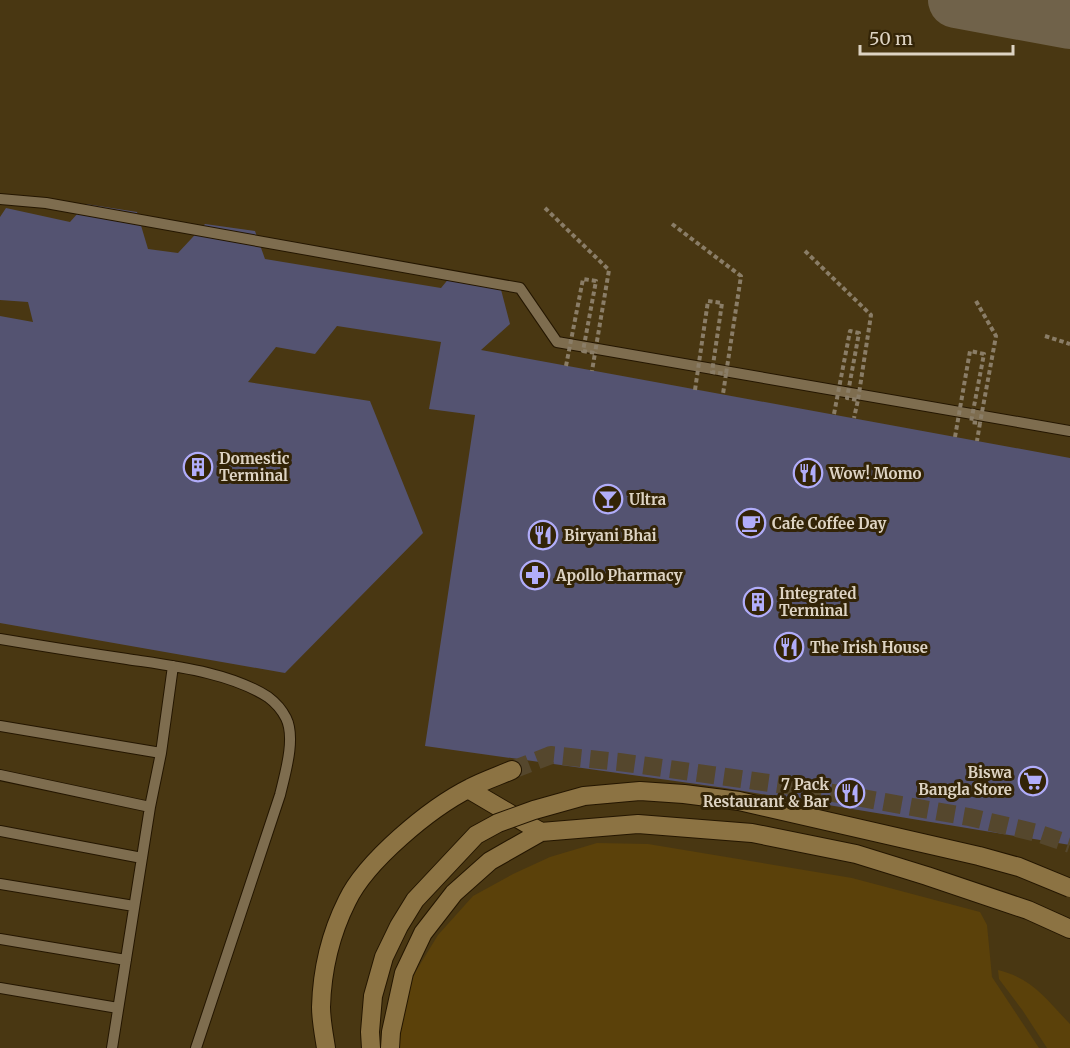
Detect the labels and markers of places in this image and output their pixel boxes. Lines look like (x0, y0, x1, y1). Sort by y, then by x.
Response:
place label: Domestic Terminal (219, 449, 290, 485)
building icon: Domestic Terminal (182, 451, 214, 483)
restaurant icon: Wow! Momo (792, 457, 824, 489)
place label: Wow! Momo (828, 464, 922, 483)
bar icon: Ultra (592, 483, 624, 515)
place label: Ultra (629, 490, 667, 509)
cafe icon: Cafe Coffee Day (735, 507, 767, 539)
place label: Cafe Coffee Day (772, 514, 887, 533)
restaurant icon: Biryani Bhai (527, 519, 559, 551)
place label: Biryani Bhai (564, 526, 657, 545)
pharmacy icon: Apollo Pharmacy (519, 559, 551, 591)
place label: Apollo Pharmacy (555, 566, 683, 585)
place label: Integrated Terminal (779, 584, 856, 620)
building icon: Integrated Terminal (742, 586, 774, 618)
restaurant icon: The Irish House (773, 631, 805, 663)
place label: The Irish House (810, 638, 928, 657)
place label: Biswa Bangla Store (918, 763, 1013, 799)
supermarket icon: Biswa Bangla Store (1017, 765, 1049, 797)
place label: 7 Pack Restaurant & Bar (703, 775, 829, 811)
restaurant icon: 7 Pack Restaurant & Bar (834, 777, 866, 809)

